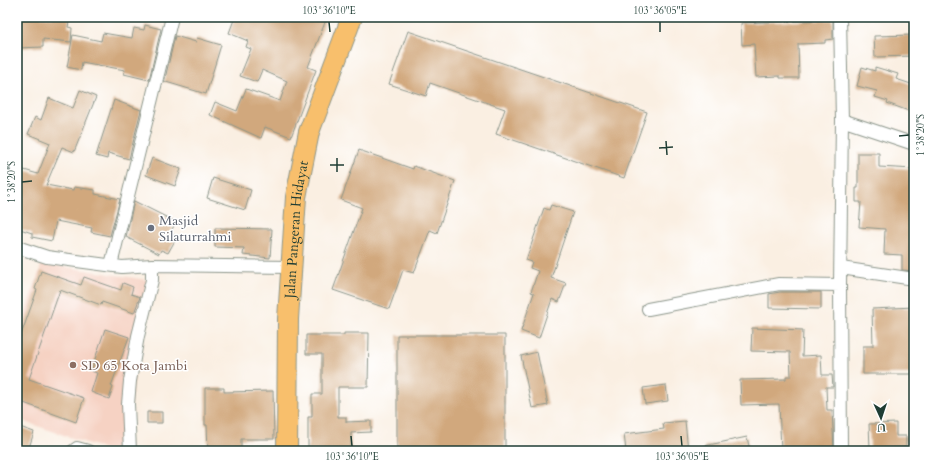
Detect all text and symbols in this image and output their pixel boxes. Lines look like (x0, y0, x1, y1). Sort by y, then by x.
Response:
text: 103°36'10"E (302, 4, 356, 18)
text: 103°36'05"E (633, 4, 687, 18)
text: 1°38'20"S (914, 114, 928, 156)
street label: Jalan Pangeran Hidayat (280, 158, 313, 301)
text: 1°38'20"S (5, 161, 19, 203)
place label: Masjid Silaturrahmi (159, 211, 231, 246)
marker: Masjid Silaturrahmi (146, 223, 156, 233)
place label: SD 65 Kota Jambi (81, 356, 188, 375)
marker: SD 65 Kota Jambi (68, 360, 78, 370)
north arrow (861, 398, 901, 438)
text: U (877, 420, 886, 435)
text: 103°36'10"E (325, 450, 379, 464)
text: 103°36'05"E (655, 450, 709, 464)

